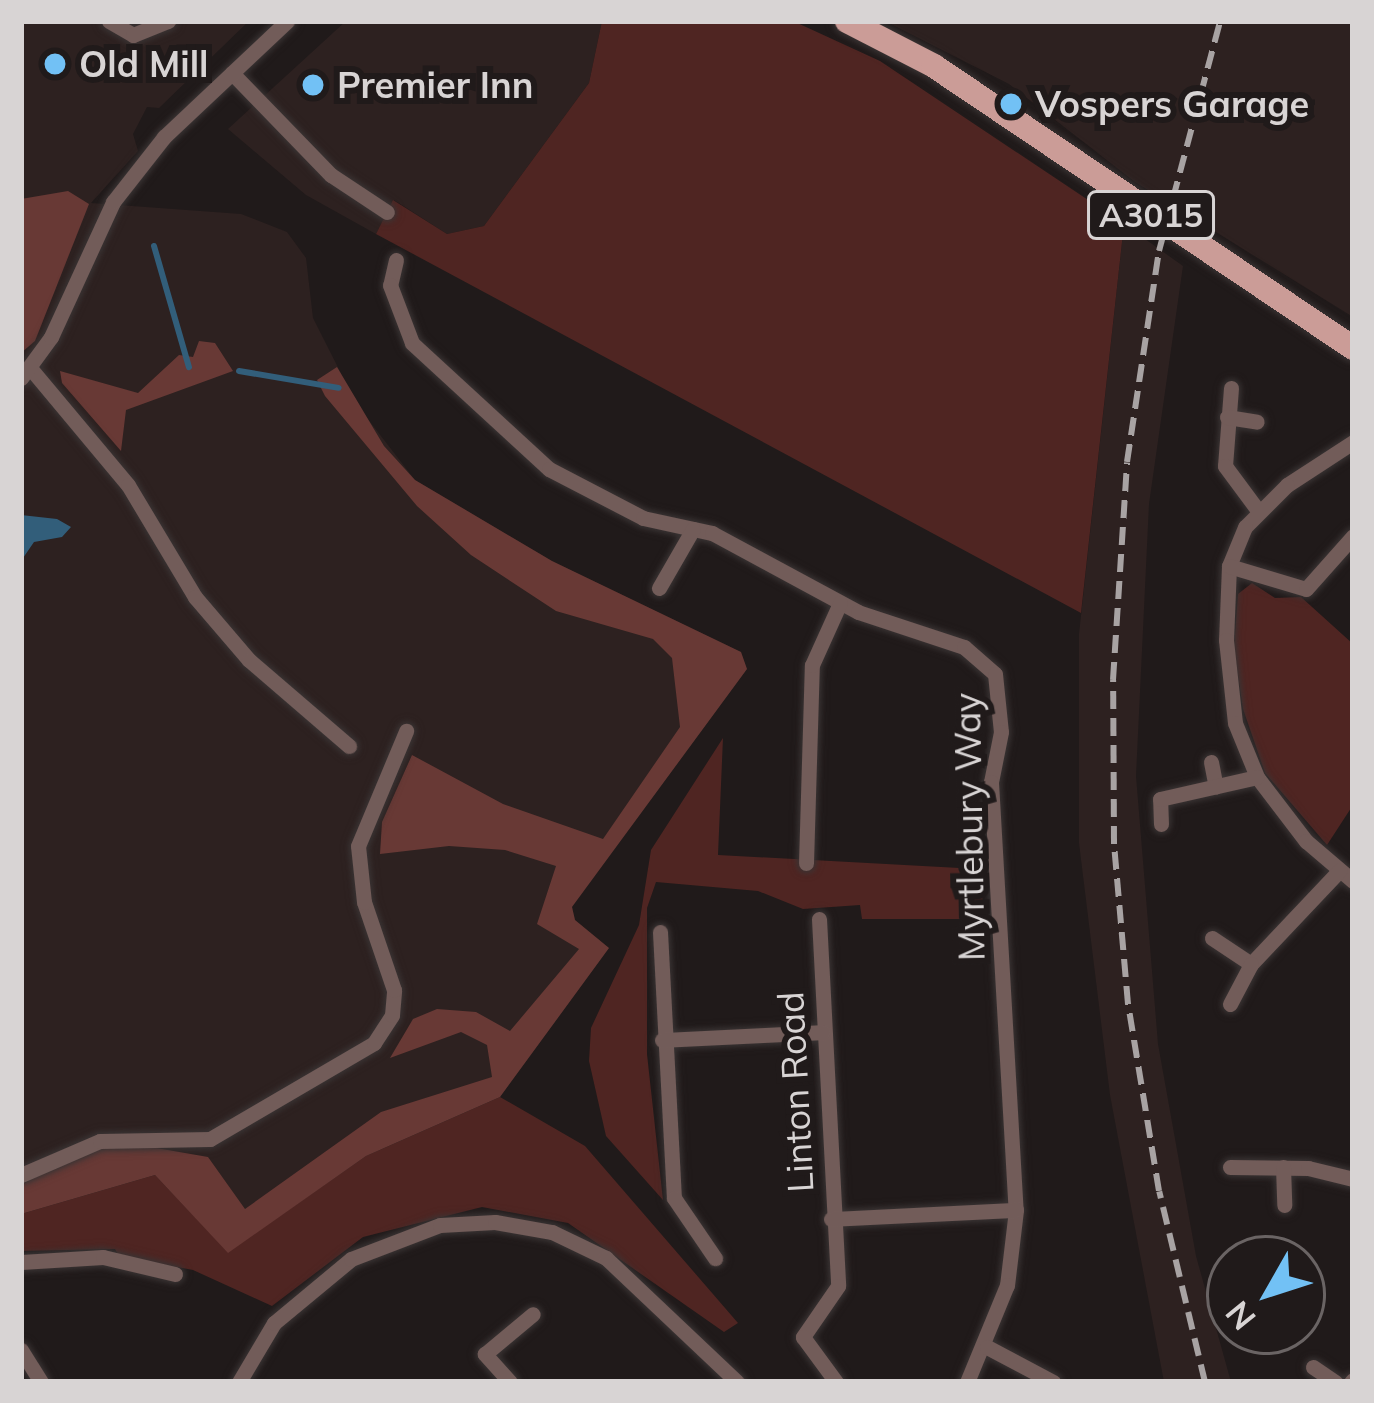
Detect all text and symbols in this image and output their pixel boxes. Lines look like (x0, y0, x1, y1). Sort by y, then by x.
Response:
place label: Old Mill (79, 42, 208, 86)
marker: Old Mill (42, 51, 68, 77)
place label: Premier Inn (337, 63, 533, 107)
marker: Premier Inn (300, 72, 326, 98)
place label: Vospers Garage (1035, 82, 1309, 126)
marker: Vospers Garage (998, 91, 1024, 117)
road number: A3015 (1085, 188, 1217, 242)
street label: Myrtlebury Way (945, 692, 993, 962)
street label: Linton Road (768, 991, 822, 1193)
north arrow (1206, 1235, 1326, 1355)
text: N (1216, 1294, 1264, 1339)

